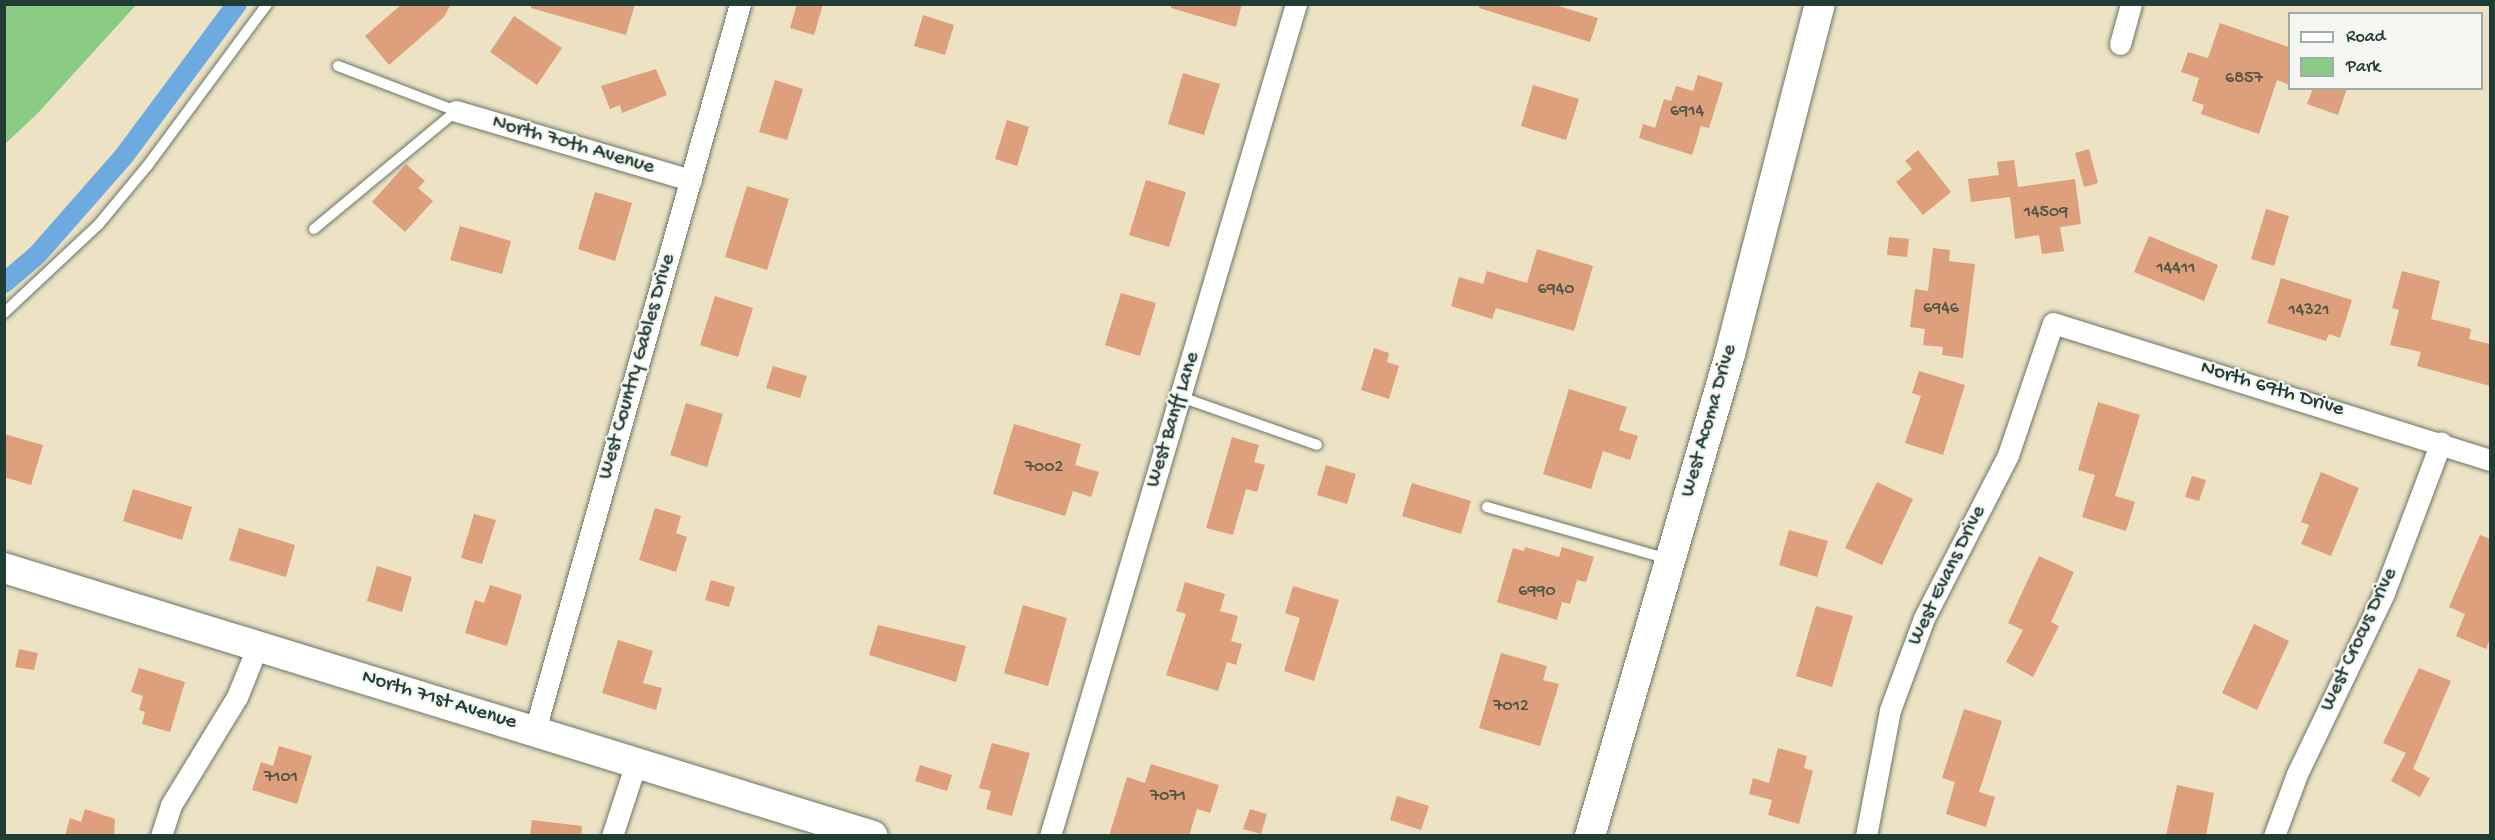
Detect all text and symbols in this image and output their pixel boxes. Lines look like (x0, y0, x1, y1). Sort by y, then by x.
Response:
legend (2288, 12, 2483, 90)
text: Road (2346, 27, 2385, 48)
text: Park (2346, 57, 2380, 78)
house number: 6857 (2225, 68, 2263, 90)
house number: 6914 (1670, 101, 1704, 123)
street label: North 70th Avenue (489, 111, 657, 181)
house number: 14509 (2024, 202, 2068, 224)
street label: West Country Gables Drive (594, 251, 682, 483)
house number: 14411 (2157, 258, 2195, 280)
house number: 6940 (1538, 279, 1574, 301)
house number: 6946 (1923, 298, 1959, 320)
house number: 14321 (2288, 300, 2330, 322)
street label: West Acoma Drive (1676, 342, 1744, 500)
street label: West Banff Lane (1141, 349, 1207, 491)
street label: North 69th Drive (2197, 356, 2347, 424)
house number: 7002 (1025, 457, 1063, 479)
street label: West Evans Drive (1903, 502, 1993, 650)
street label: West Crocus Drive (2316, 564, 2404, 716)
house number: 6990 (1518, 581, 1556, 603)
street label: North 71st Avenue (358, 665, 520, 737)
house number: 7012 (1493, 696, 1529, 718)
house number: 7101 (264, 767, 298, 789)
house number: 7071 (1150, 786, 1186, 808)

